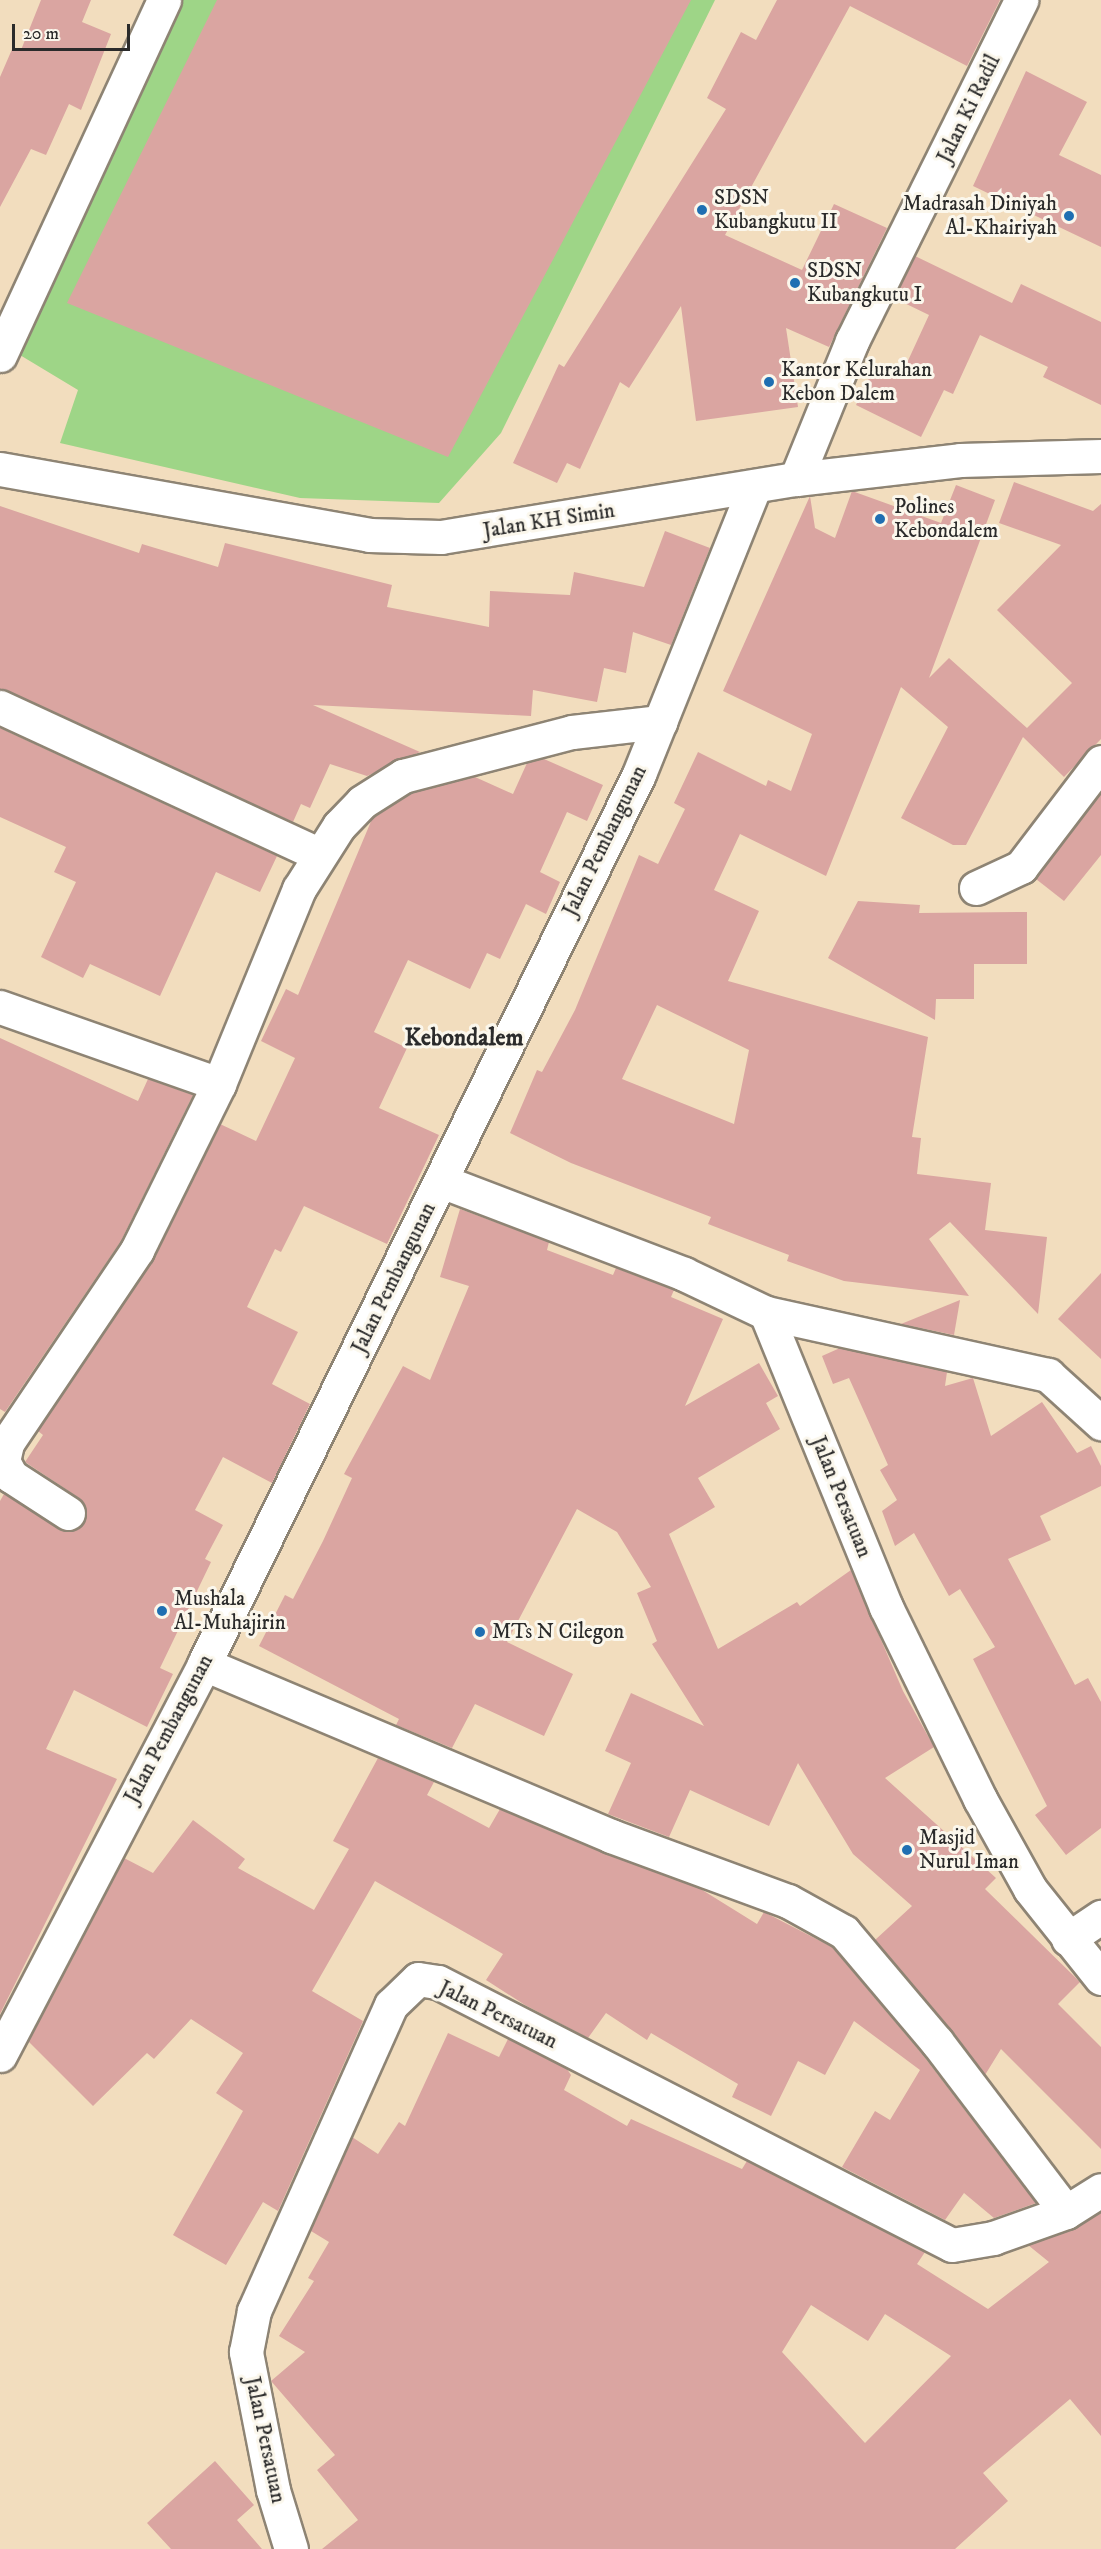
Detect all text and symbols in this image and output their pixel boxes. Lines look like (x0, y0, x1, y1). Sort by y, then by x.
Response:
scale bar (15, 12, 134, 50)
text: 20 m (23, 23, 59, 45)
street label: Jalan Ki Radil (932, 51, 1006, 167)
place label: SDSN Kubangkutu II (714, 185, 838, 235)
place label: Madrasah Diniyah Al-Khairiyah (903, 191, 1057, 241)
marker: SDSN Kubangkutu II (695, 203, 709, 217)
marker: Madrasah Diniyah Al-Khairiyah (1062, 209, 1076, 223)
place label: SDSN Kubangkutu I (807, 258, 922, 308)
marker: SDSN Kubangkutu I (788, 276, 802, 290)
place label: Kantor Kelurahan Kebon Dalem (781, 357, 932, 407)
marker: Kantor Kelurahan Kebon Dalem (762, 375, 776, 389)
place label: Polines Kebondalem (894, 494, 998, 544)
street label: Jalan KH Simin (481, 498, 617, 544)
marker: Polines Kebondalem (871, 510, 889, 528)
street label: Jalan Pembangunan (558, 761, 652, 921)
district label: Kebondalem (404, 1025, 524, 1053)
street label: Jalan Pembangunan (347, 1198, 441, 1358)
street label: Jalan Persatuan (805, 1433, 877, 1561)
place label: Mushala Al-Muhajirin (174, 1586, 286, 1636)
marker: Mushala Al-Muhajirin (155, 1604, 169, 1618)
place label: MTs N Cilegon (492, 1619, 624, 1645)
marker: MTs N Cilegon (473, 1625, 487, 1639)
street label: Jalan Pembangunan (119, 1650, 219, 1808)
place label: Masjid Nurul Iman (919, 1825, 1019, 1875)
marker: Masjid Nurul Iman (900, 1843, 914, 1857)
street label: Jalan Persatuan (435, 1975, 561, 2055)
street label: Jalan Persatuan (239, 2374, 291, 2506)

